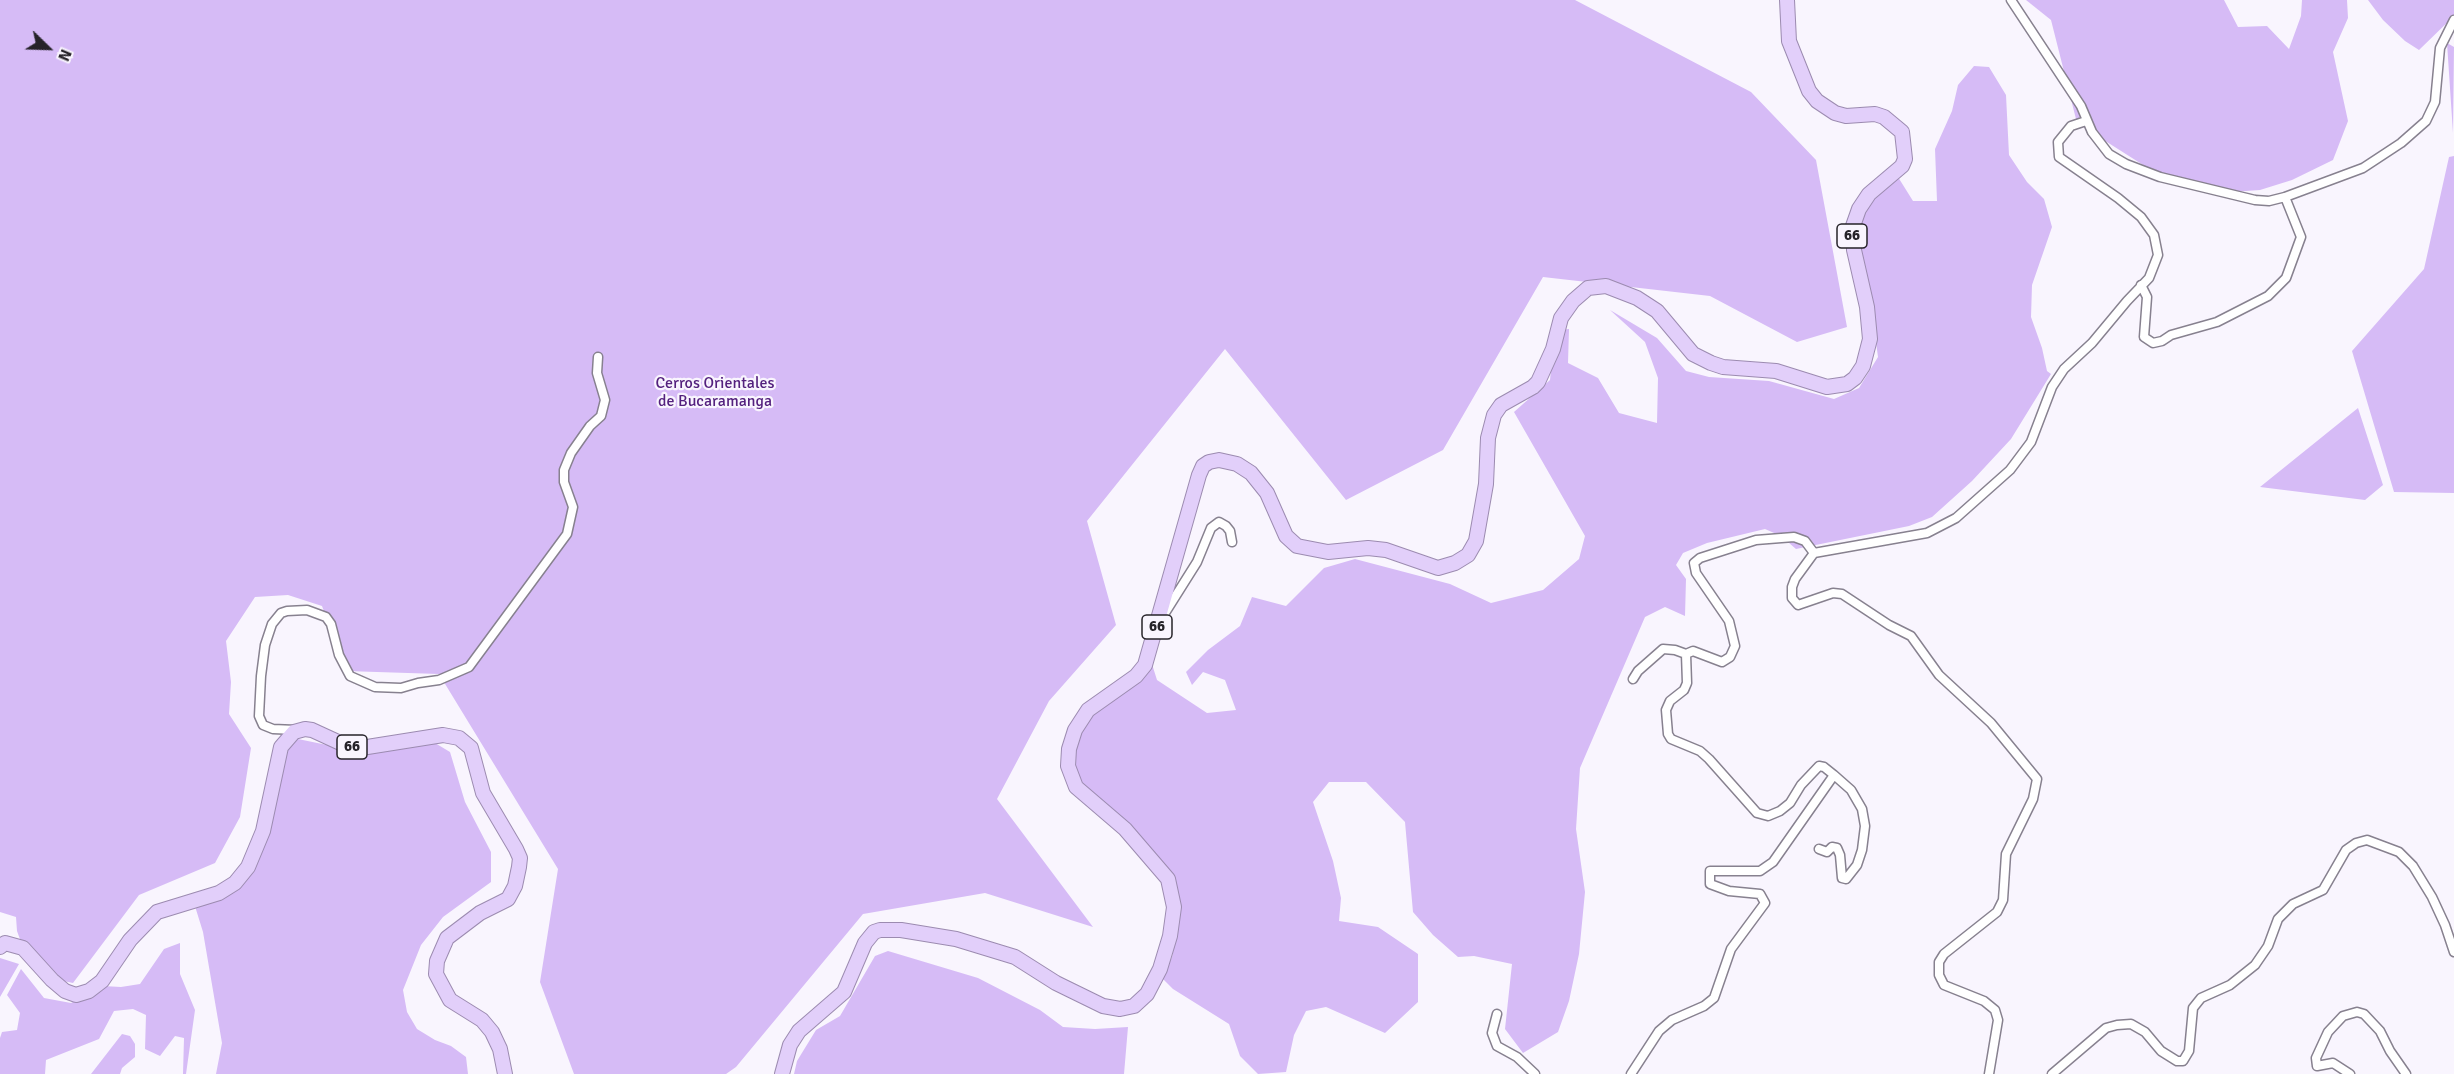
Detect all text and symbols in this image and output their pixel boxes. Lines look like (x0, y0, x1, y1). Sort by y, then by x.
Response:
north arrow (18, 18, 78, 78)
text: N (53, 46, 76, 64)
road number: 66 (1837, 224, 1867, 248)
park label: Cerros Orientales de Bucaramanga (656, 374, 774, 412)
road number: 66 (1142, 615, 1172, 639)
road number: 66 (337, 735, 367, 759)

